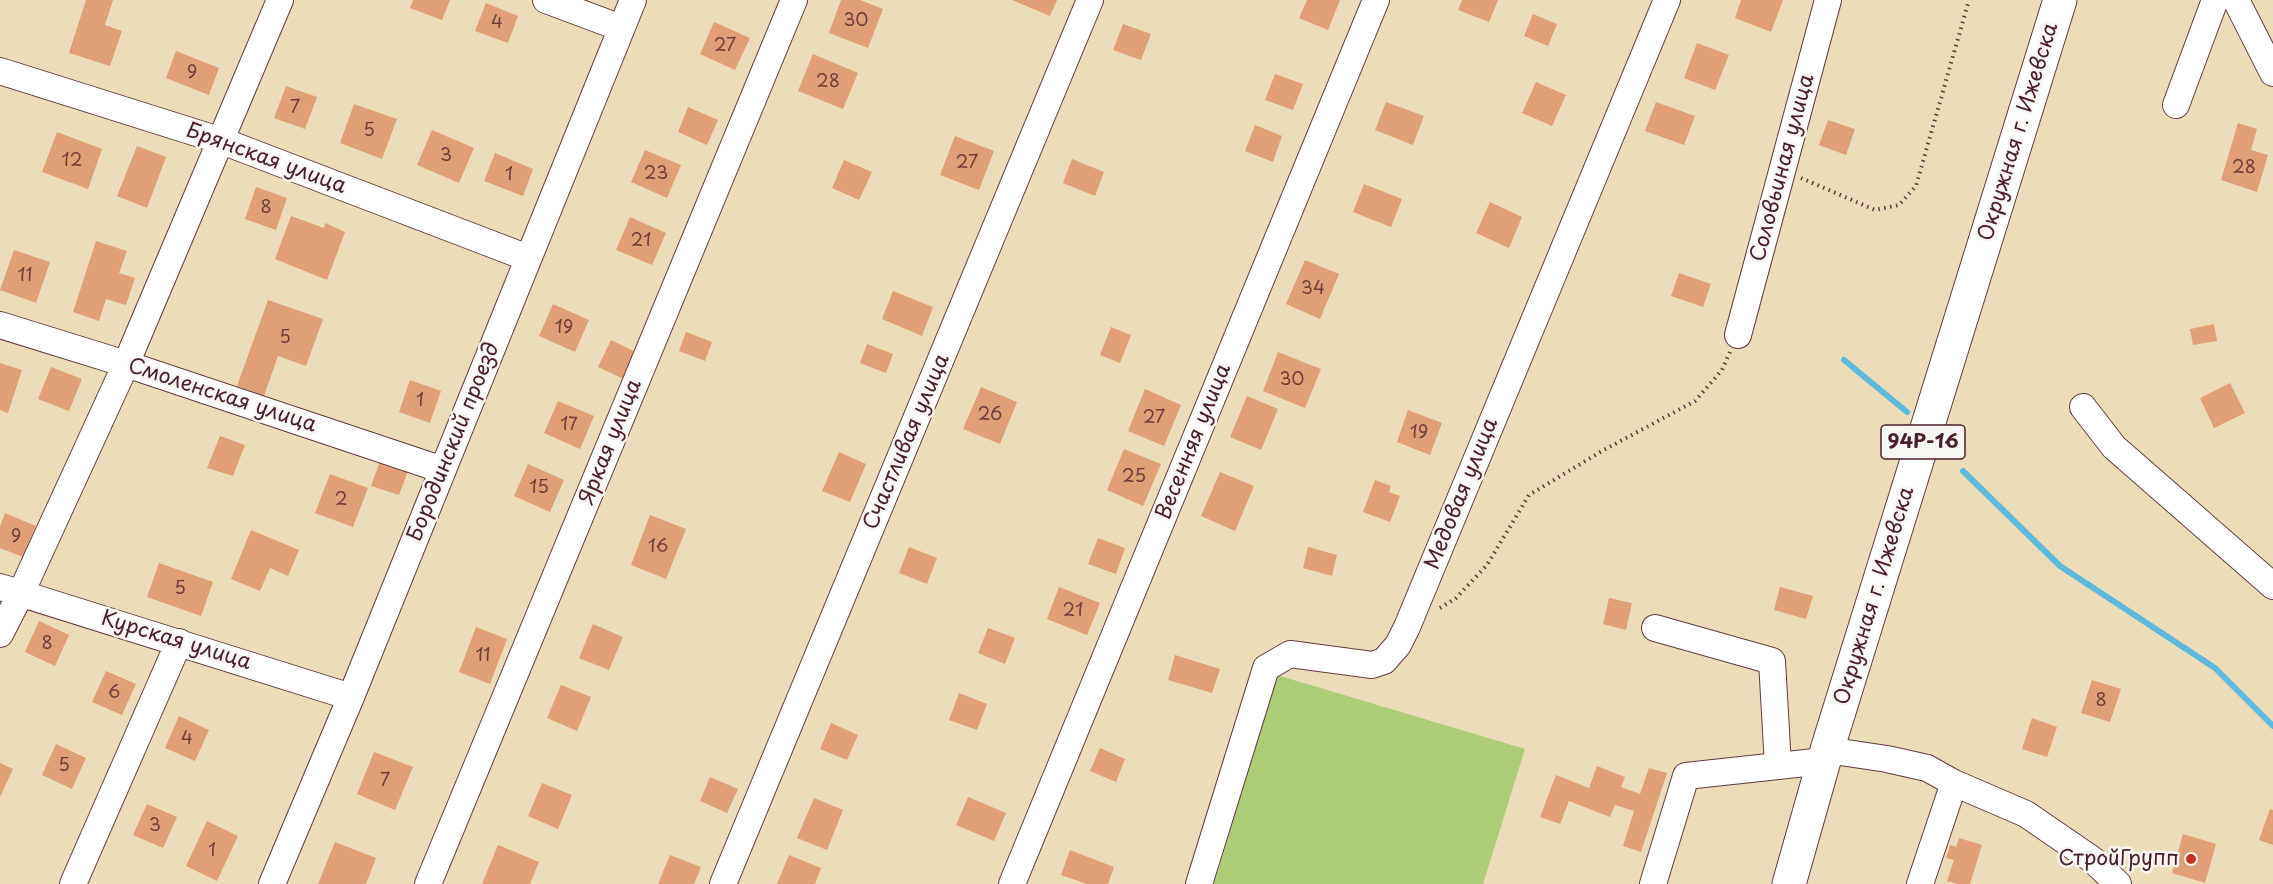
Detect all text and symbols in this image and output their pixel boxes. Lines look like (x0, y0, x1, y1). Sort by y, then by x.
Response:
house number: 30 (843, 10, 869, 32)
house number: 4 (491, 12, 503, 34)
street label: Окружная г. Ижевска (1974, 20, 2064, 244)
house number: 27 (714, 35, 736, 57)
house number: 9 (187, 62, 197, 84)
house number: 28 (816, 71, 840, 93)
street label: Соловьиная улица (1746, 72, 1820, 264)
house number: 7 (290, 97, 300, 119)
street label: Брянская улица (183, 118, 349, 200)
house number: 5 (363, 120, 375, 142)
house number: 3 (440, 145, 452, 167)
house number: 12 (62, 150, 82, 172)
house number: 27 (956, 152, 978, 174)
house number: 28 (2232, 157, 2256, 179)
house number: 23 (644, 163, 668, 185)
house number: 1 (505, 164, 513, 186)
house number: 8 (260, 197, 272, 219)
house number: 21 (631, 230, 651, 252)
house number: 11 (17, 265, 33, 287)
house number: 34 (1301, 278, 1325, 300)
house number: 19 (555, 317, 573, 339)
house number: 5 (279, 327, 291, 349)
street label: Бородинский проезд (403, 339, 505, 545)
street label: Счастливая улица (859, 350, 955, 534)
street label: Смоленская улица (125, 354, 319, 438)
street label: Весенняя улица (1151, 360, 1237, 524)
house number: 30 (1279, 369, 1305, 391)
street label: Яркая улица (574, 376, 648, 508)
house number: 1 (416, 390, 424, 412)
house number: 26 (978, 404, 1002, 426)
house number: 27 (1143, 407, 1165, 429)
house number: 17 (560, 414, 578, 436)
street label: Медовая улица (1420, 415, 1504, 573)
house number: 19 (1410, 422, 1428, 444)
road number: 94Р-16 (1881, 425, 1965, 459)
house number: 25 (1122, 466, 1146, 488)
house number: 15 (529, 477, 549, 499)
street label: Окружная г. Ижевска (1830, 484, 1920, 708)
house number: 2 (335, 489, 347, 511)
house number: 9 (11, 526, 21, 548)
house number: 16 (648, 536, 668, 558)
house number: 5 (174, 578, 186, 600)
house number: 21 (1063, 600, 1083, 622)
street label: Курская улица (98, 606, 254, 676)
house number: 8 (41, 633, 53, 655)
house number: 11 (475, 645, 491, 667)
house number: 6 (108, 682, 120, 704)
house number: 8 (2095, 690, 2107, 712)
house number: 4 (181, 728, 193, 750)
house number: 5 (58, 755, 70, 777)
house number: 7 (380, 770, 390, 792)
house number: 3 (149, 815, 161, 837)
house number: 1 (208, 840, 216, 862)
place label: СтройГрупп (2058, 846, 2179, 872)
marker: СтройГрупп (2184, 852, 2198, 866)

